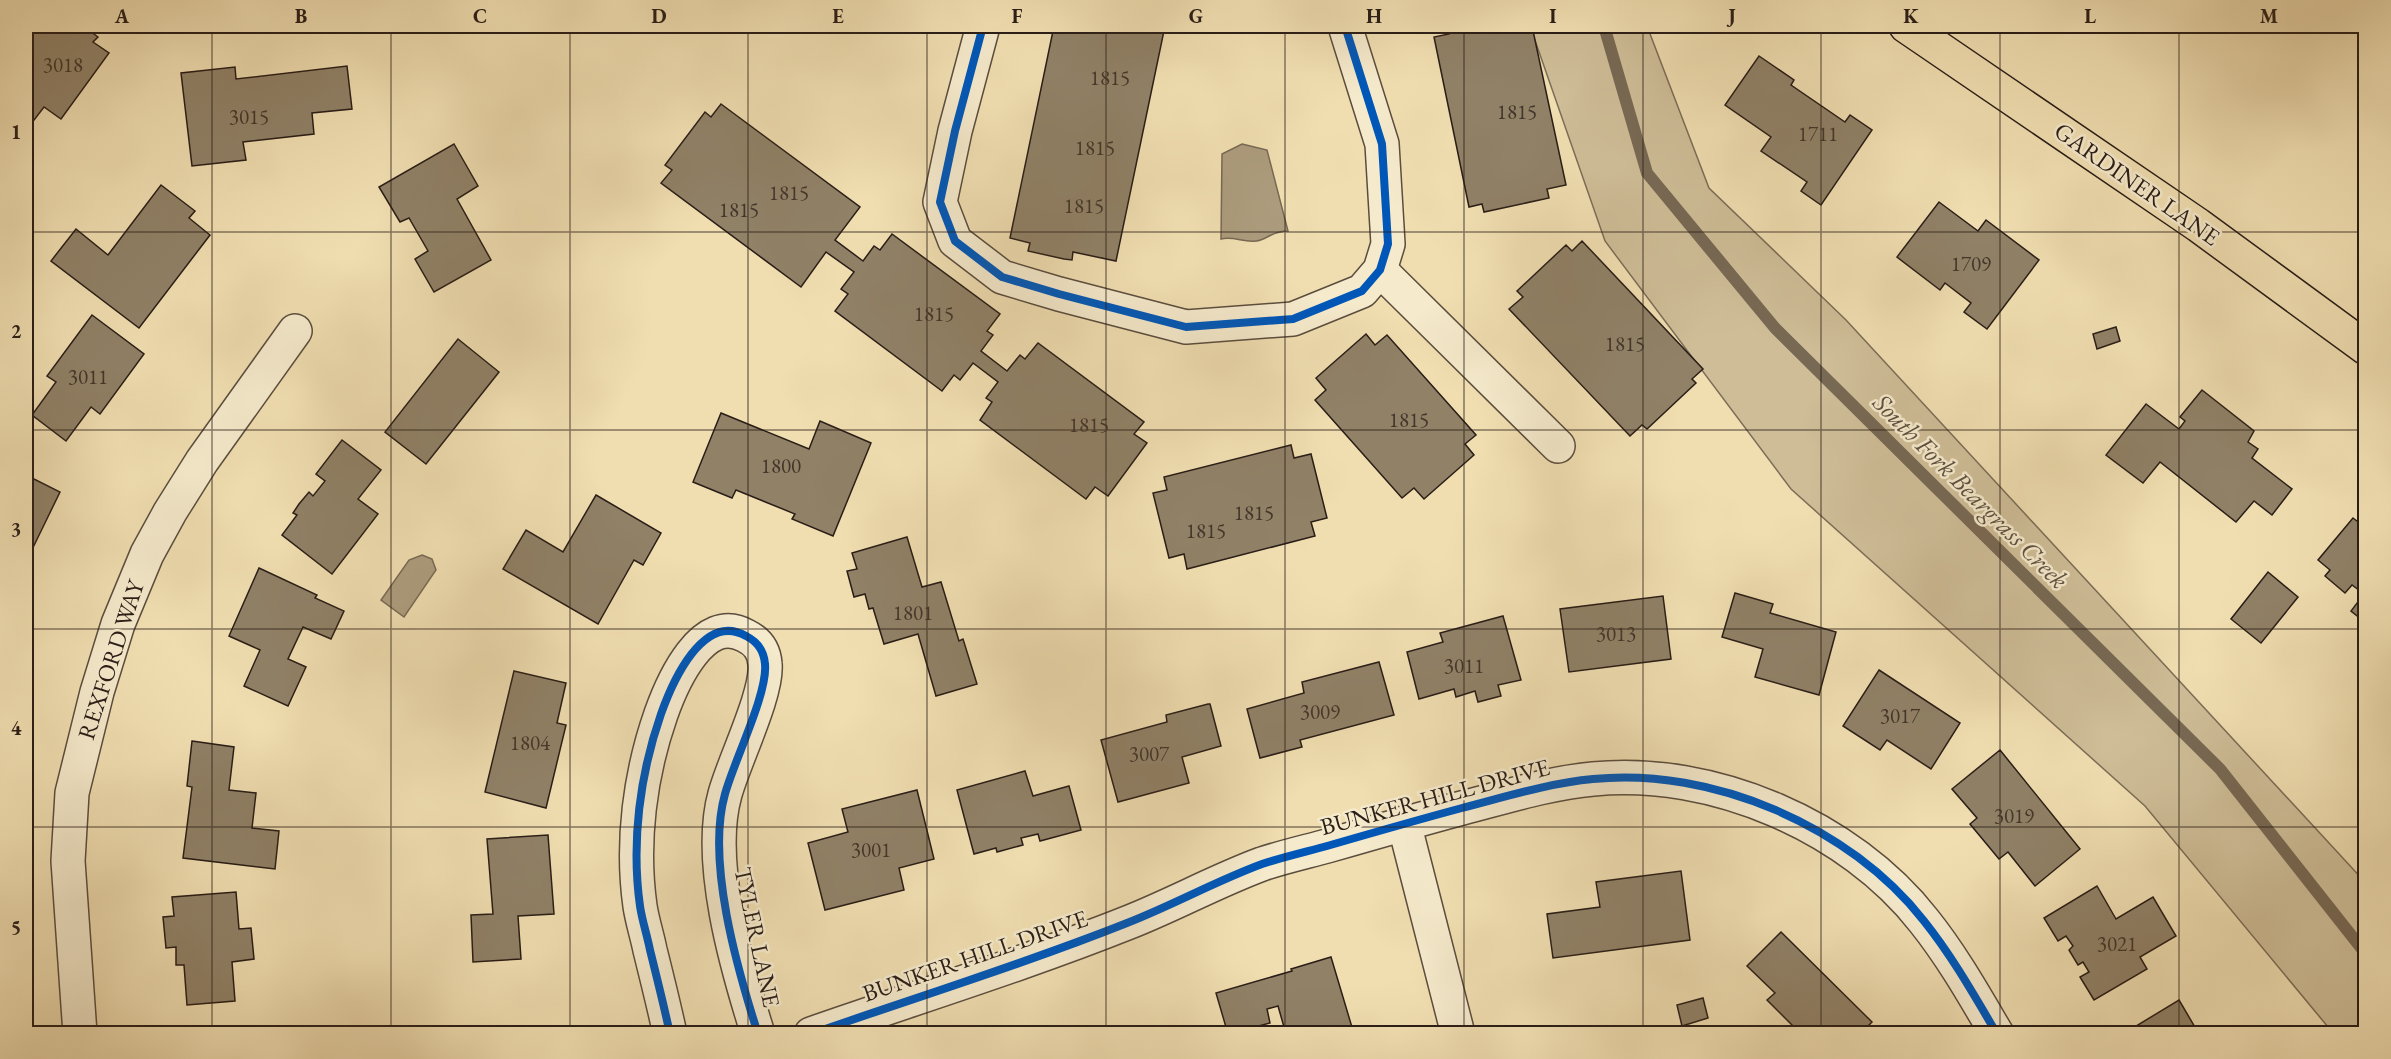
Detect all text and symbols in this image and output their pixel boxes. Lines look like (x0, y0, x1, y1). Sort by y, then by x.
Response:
text: A (114, 3, 130, 29)
text: B (295, 3, 307, 29)
text: C (473, 3, 487, 29)
text: D (651, 3, 667, 29)
text: E (832, 3, 844, 29)
text: F (1012, 3, 1023, 29)
text: G (1189, 3, 1203, 29)
text: H (1366, 3, 1382, 29)
text: I (1549, 3, 1557, 29)
text: J (1726, 3, 1736, 29)
text: K (1903, 3, 1919, 29)
text: L (2084, 3, 2096, 29)
text: M (2260, 3, 2278, 29)
house number: 3018 (43, 51, 83, 78)
house number: 1815 (1090, 64, 1130, 91)
house number: 1815 (1497, 98, 1537, 125)
house number: 3015 (229, 103, 269, 130)
street label: GARDINER LANE (2048, 115, 2226, 252)
text: 1 (11, 119, 21, 145)
house number: 1711 (1798, 120, 1838, 147)
house number: 1815 (1075, 134, 1115, 161)
house number: 1815 (769, 179, 809, 206)
house number: 1815 (1064, 192, 1104, 219)
house number: 1815 (719, 196, 759, 223)
house number: 1709 (1951, 250, 1991, 277)
house number: 1815 (914, 300, 954, 327)
text: 2 (11, 318, 22, 344)
house number: 1815 (1605, 330, 1645, 357)
house number: 3011 (68, 363, 108, 390)
water label: South Fork Beargrass Creek (1865, 385, 2076, 596)
house number: 1815 (1389, 406, 1429, 433)
house number: 1815 (1069, 411, 1109, 438)
house number: 1800 (761, 452, 801, 479)
house number: 1815 (1234, 499, 1274, 526)
text: 3 (11, 516, 21, 542)
house number: 1815 (1186, 517, 1226, 544)
street label: REXFORD WAY (70, 575, 151, 743)
house number: 1801 (893, 599, 933, 626)
house number: 3013 (1596, 620, 1636, 647)
house number: 3011 (1444, 652, 1484, 679)
house number: 3009 (1300, 698, 1340, 725)
house number: 3017 (1880, 702, 1921, 729)
text: 4 (11, 715, 22, 741)
house number: 1804 (510, 729, 551, 756)
house number: 3007 (1129, 740, 1170, 767)
street label: BUNKER HILL DRIVE (1317, 751, 1553, 842)
house number: 3019 (1994, 802, 2034, 829)
house number: 3001 (851, 836, 891, 863)
street label: TYLER LANE (728, 864, 787, 1010)
street label: BUNKER HILL DRIVE (858, 902, 1091, 1009)
text: 5 (11, 914, 21, 940)
house number: 3021 (2097, 930, 2137, 957)

